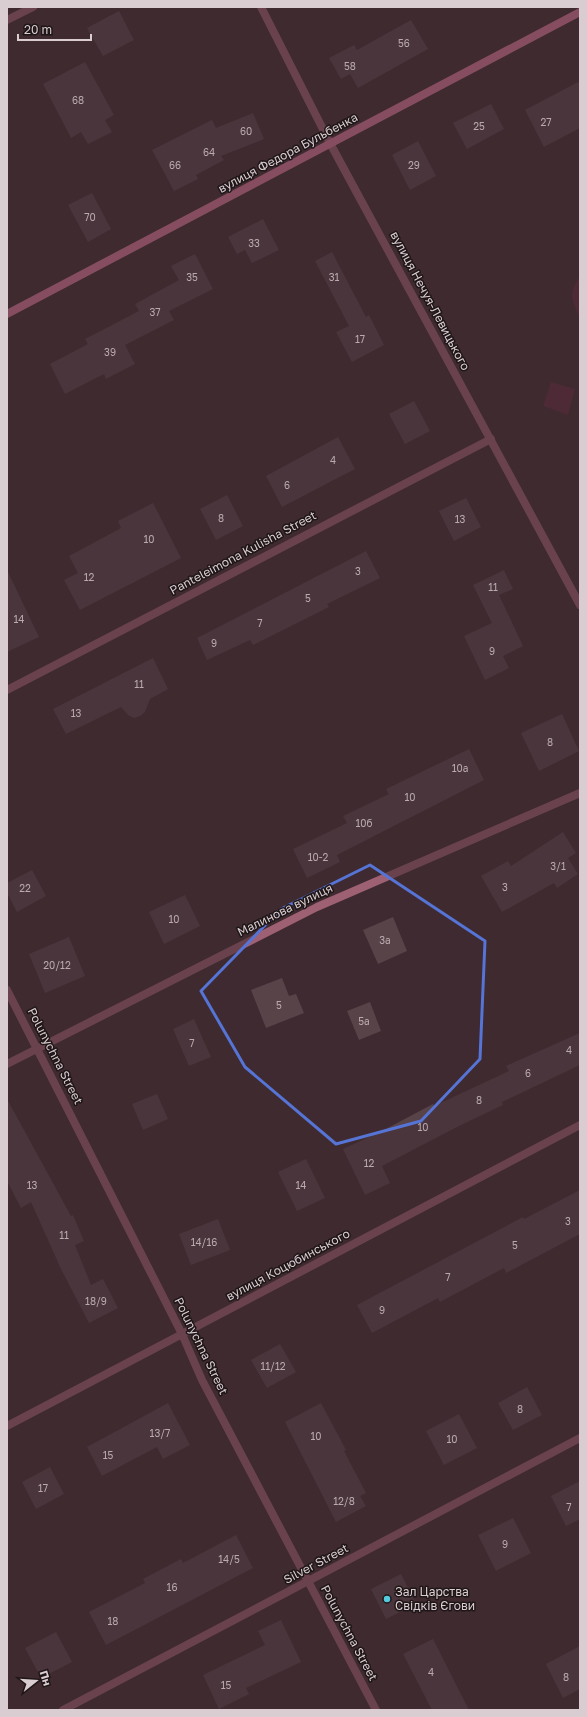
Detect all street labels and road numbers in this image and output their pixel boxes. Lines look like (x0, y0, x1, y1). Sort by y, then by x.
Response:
street label: вулиця Федора Бульбенка (215, 109, 360, 196)
street label: вулиця Нечуя-Левицького (387, 229, 474, 373)
street label: Panteleimona Kulisha Street (167, 507, 319, 598)
street label: Малинова вулиця (235, 880, 335, 939)
street label: Polunychna Street (25, 1005, 86, 1107)
street label: вулиця Коцюбинського (223, 1226, 352, 1304)
street label: Polunychna Street (171, 1295, 232, 1397)
street label: Silver Street (281, 1540, 351, 1587)
street label: Polunychna Street (318, 1582, 381, 1683)

